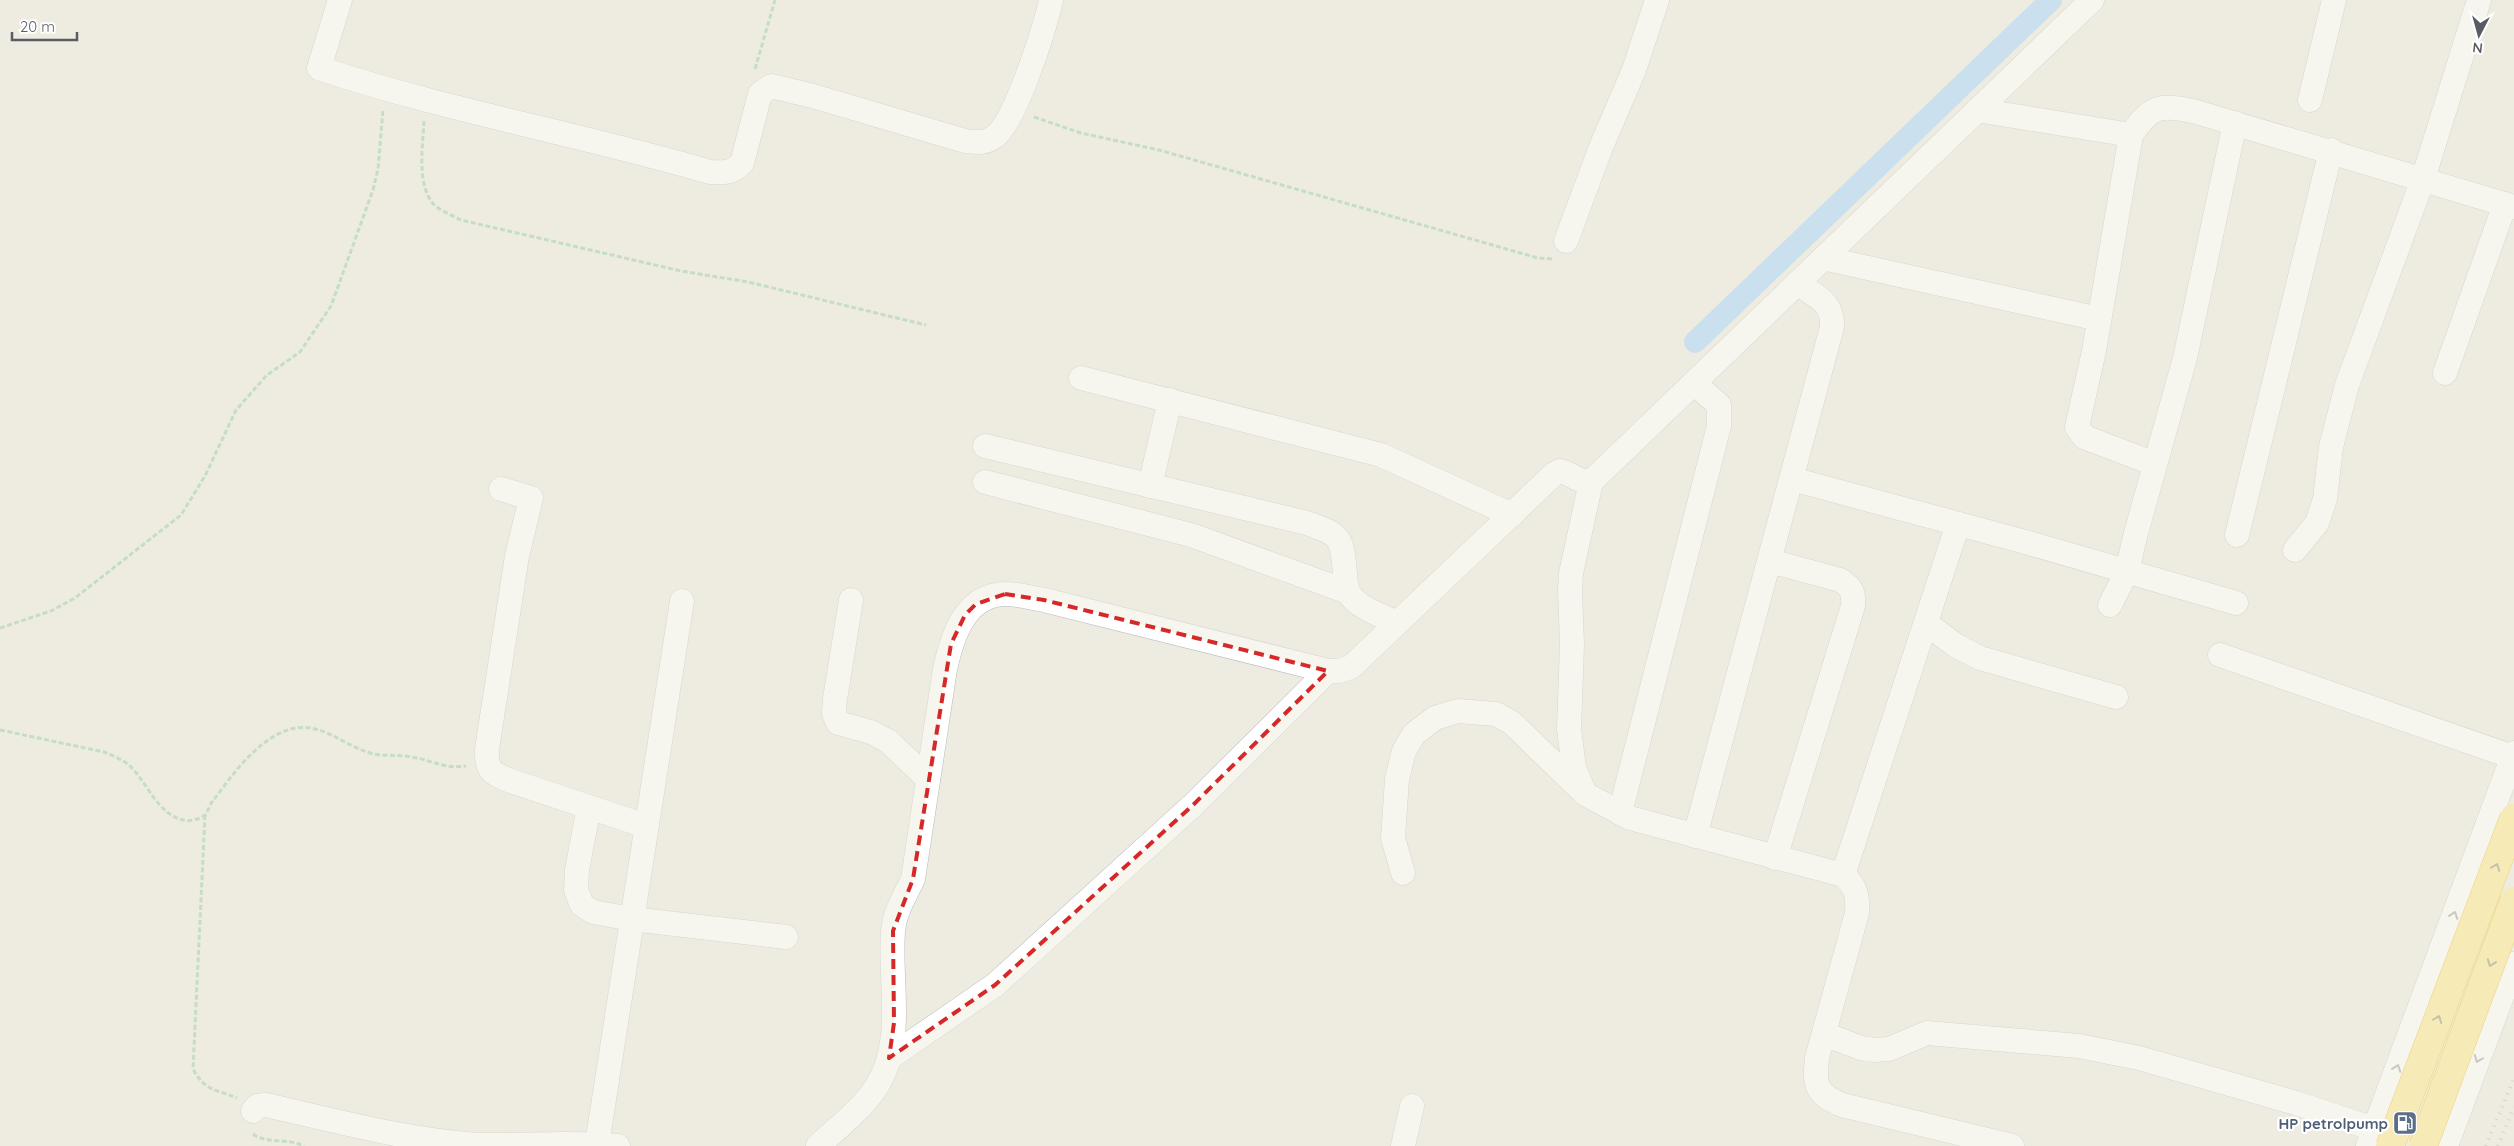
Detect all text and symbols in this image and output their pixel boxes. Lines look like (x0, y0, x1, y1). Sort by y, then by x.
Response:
scale bar (12, 10, 78, 42)
north arrow (2454, 10, 2504, 60)
text: 20 m (20, 17, 55, 36)
text: N (2472, 38, 2484, 57)
one-way arrow (2490, 863, 2500, 871)
one-way arrow (2448, 911, 2458, 920)
one-way arrow (2487, 958, 2497, 967)
one-way arrow (2432, 1015, 2442, 1023)
one-way arrow (2474, 1054, 2484, 1062)
one-way arrow (2391, 1064, 2401, 1072)
fuel station icon: HP petrolpump (2392, 1110, 2418, 1136)
place label: HP petrolpump (2278, 1114, 2388, 1133)

